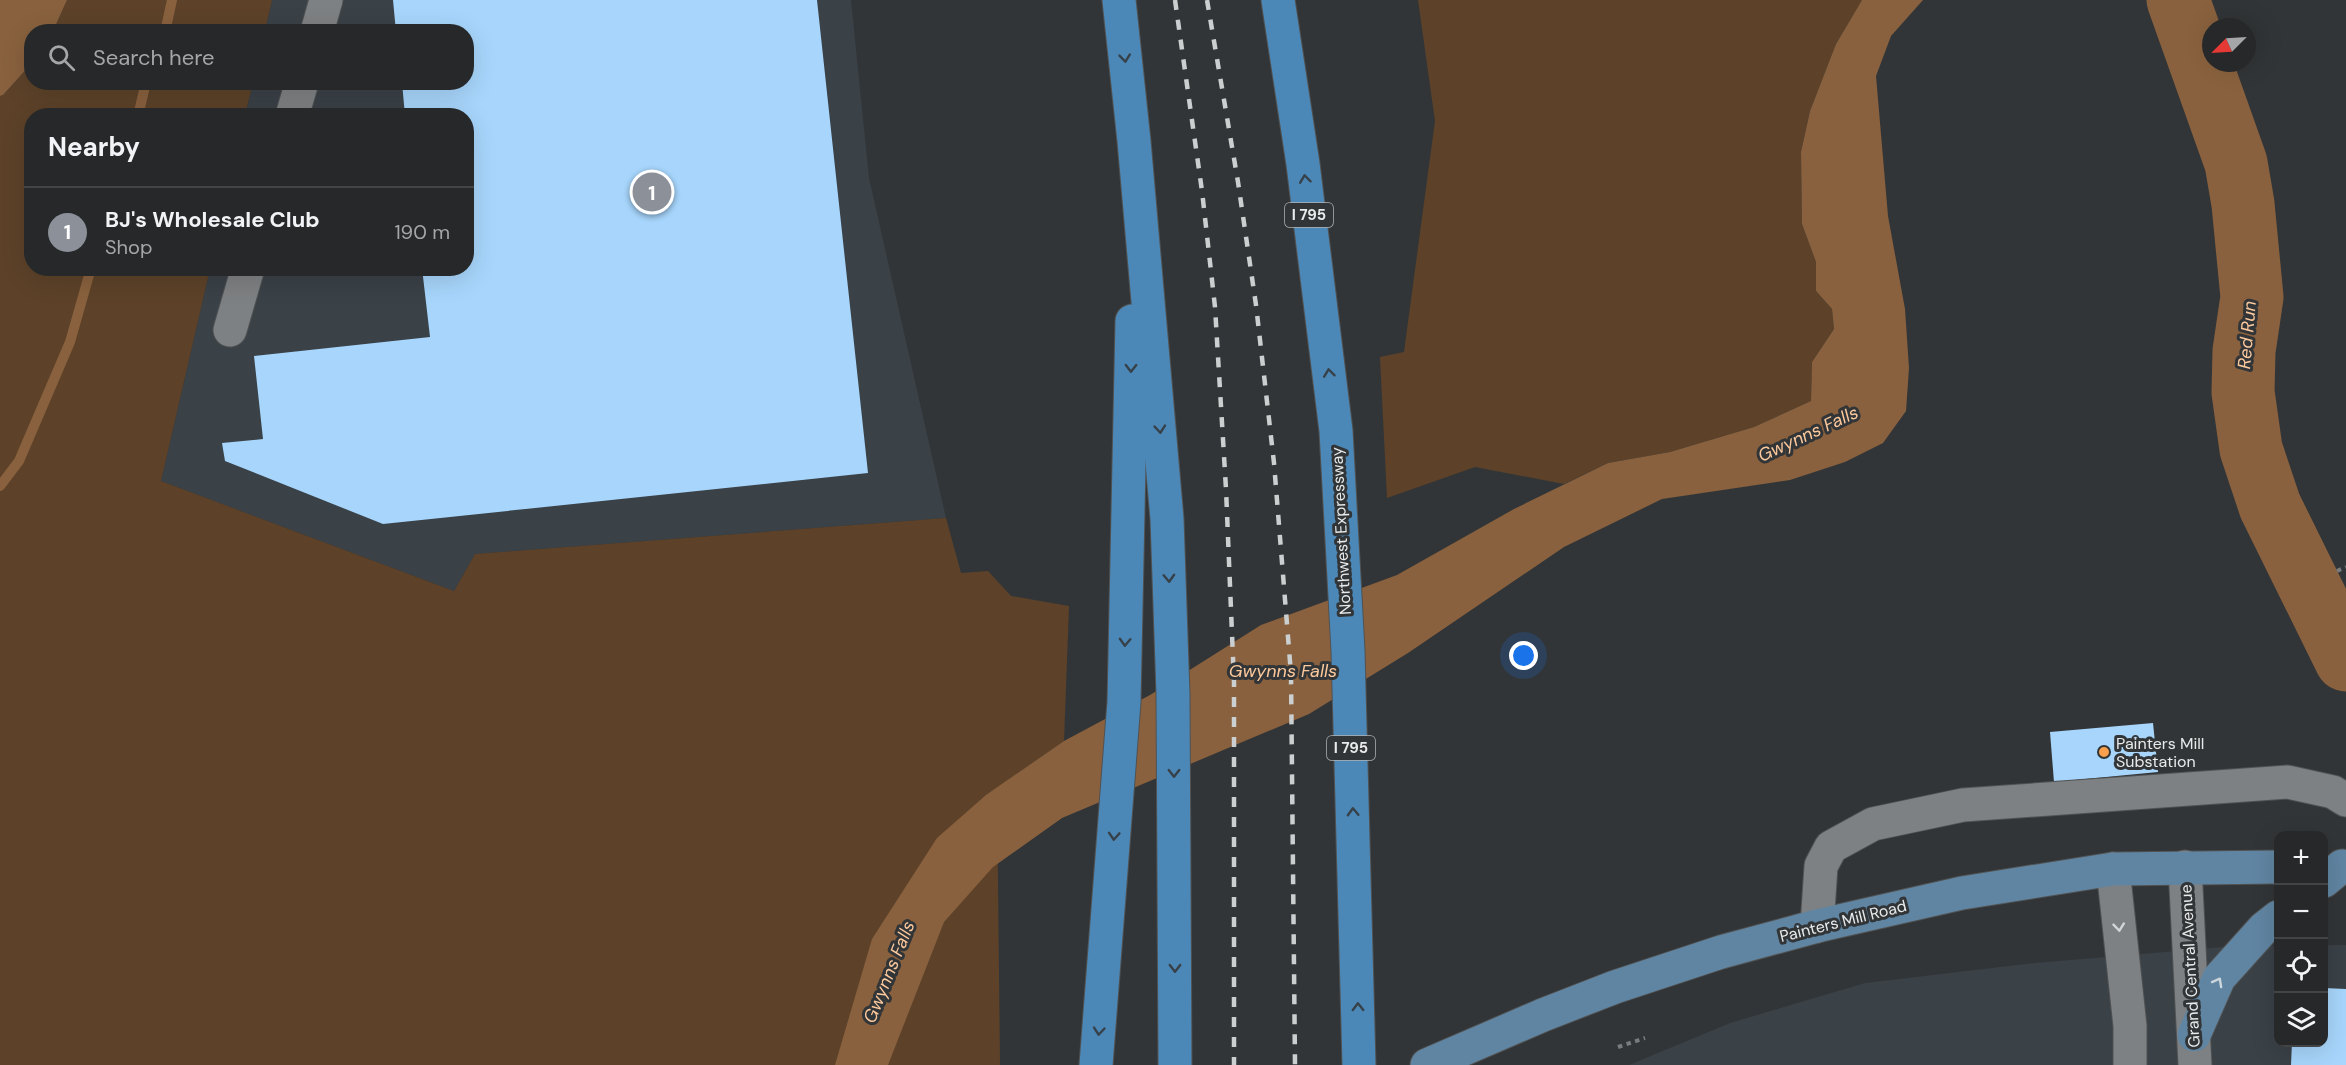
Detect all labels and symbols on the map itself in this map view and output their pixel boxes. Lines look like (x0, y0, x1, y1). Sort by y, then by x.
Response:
north arrow (2202, 18, 2256, 72)
one-way arrow (1118, 54, 1131, 63)
pin: 1 (632, 170, 672, 214)
one-way arrow (1299, 175, 1312, 184)
road number: I 795 (1285, 203, 1333, 227)
water label: Red Run (2232, 300, 2262, 370)
one-way arrow (1125, 363, 1137, 372)
one-way arrow (1323, 368, 1335, 378)
water label: Gwynns Falls (1754, 400, 1862, 468)
one-way arrow (1153, 425, 1166, 434)
street label: Northwest Expressway (1326, 447, 1356, 615)
one-way arrow (1163, 573, 1176, 582)
one-way arrow (1119, 637, 1131, 646)
your location (1509, 641, 1538, 670)
water label: Gwynns Falls (1229, 659, 1337, 683)
place label: Painters Mill Substation (2116, 733, 2204, 772)
road number: I 795 (1327, 736, 1375, 760)
marker: Painters Mill Substation (2097, 745, 2111, 759)
one-way arrow (1168, 768, 1180, 777)
one-way arrow (1346, 807, 1359, 816)
one-way arrow (1108, 832, 1121, 841)
street label: Grand Central Avenue (2175, 884, 2205, 1048)
street label: Painters Mill Road (1777, 895, 1909, 947)
water label: Gwynns Falls (858, 917, 920, 1027)
one-way arrow (2113, 923, 2125, 932)
one-way arrow (1169, 963, 1181, 972)
one-way arrow (2211, 978, 2222, 988)
one-way arrow (1351, 1002, 1364, 1011)
one-way arrow (1093, 1026, 1106, 1035)

